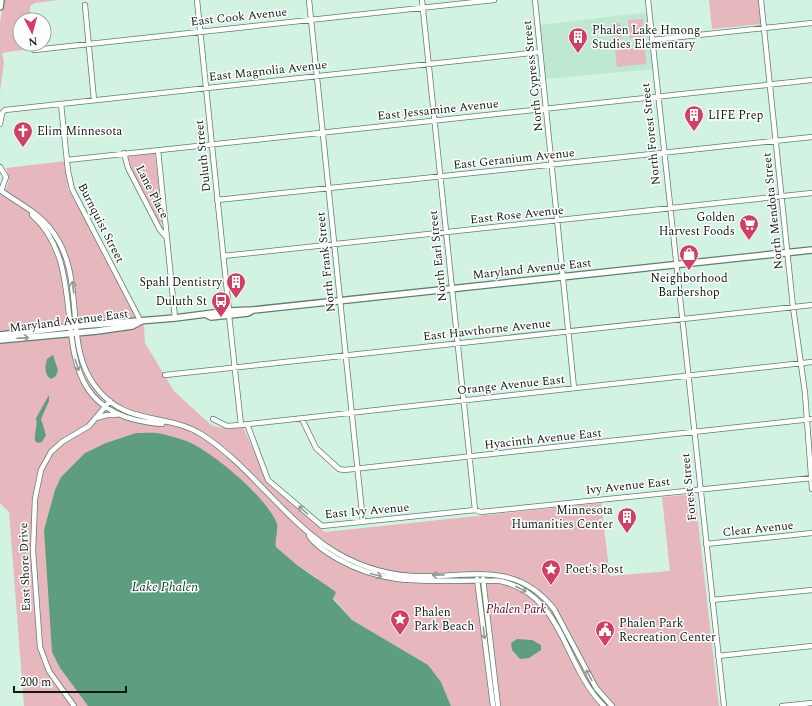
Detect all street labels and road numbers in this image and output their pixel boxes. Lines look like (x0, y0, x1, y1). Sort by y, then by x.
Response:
street label: East Cook Avenue (190, 2, 288, 32)
street label: North Cypress Street (518, 19, 548, 133)
street label: East Magnolia Avenue (208, 55, 328, 87)
street label: North Forest Street (636, 82, 666, 186)
street label: East Jessamine Avenue (376, 94, 500, 126)
street label: Duluth Street (190, 119, 216, 193)
street label: East Geranium Avenue (452, 143, 576, 175)
street label: North Mendota Street (757, 152, 789, 270)
street label: Lane Place (130, 162, 174, 222)
street label: Burnquist Street (73, 180, 129, 266)
street label: East Rose Avenue (469, 201, 565, 229)
street label: North Earl Street (424, 209, 452, 303)
street label: North Frank Street (311, 211, 341, 313)
street label: Maryland Avenue East (472, 253, 592, 285)
street label: Maryland Avenue East (8, 304, 130, 338)
street label: East Hawthorne Avenue (422, 314, 552, 346)
street label: Orange Avenue East (456, 370, 566, 400)
street label: Hyacinth Avenue East (483, 423, 603, 455)
street label: Forest Street (676, 452, 702, 522)
street label: Ivy Avenue East (585, 472, 671, 500)
street label: East Ivy Avenue (324, 498, 410, 524)
street label: Clear Avenue (722, 516, 795, 542)
street label: East Shore Drive (14, 522, 36, 612)

